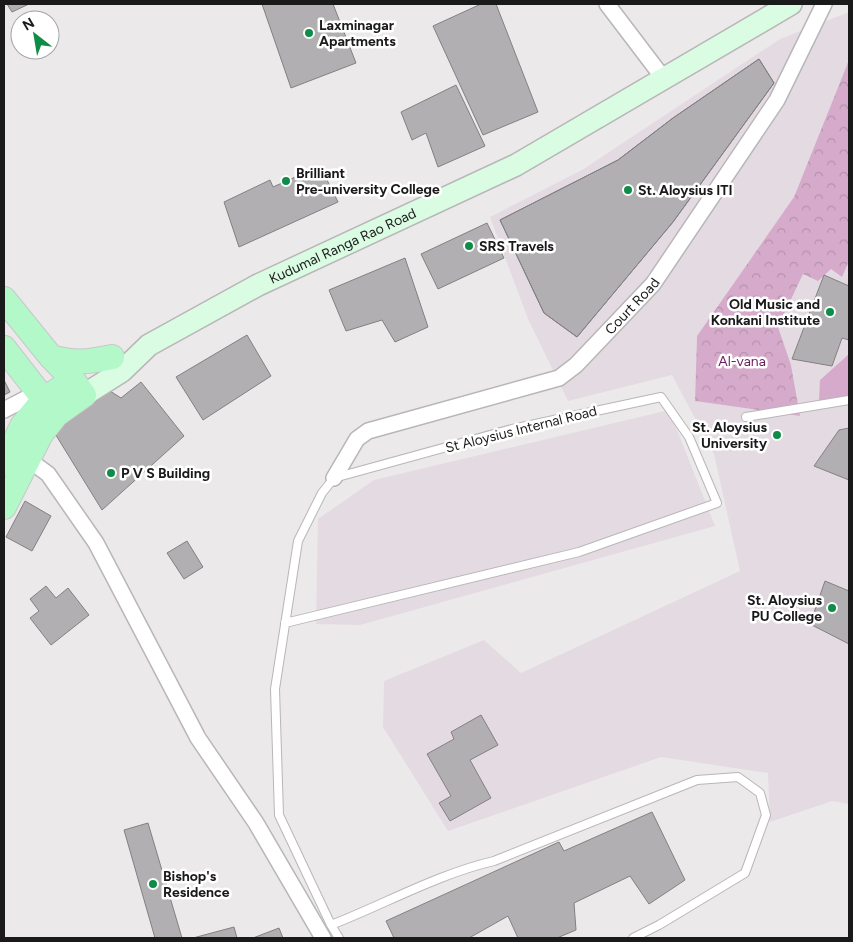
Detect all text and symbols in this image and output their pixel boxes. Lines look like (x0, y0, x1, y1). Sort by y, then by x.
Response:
north arrow (10, 10, 60, 60)
text: N (20, 14, 38, 34)
place label: Laxminagar Apartments (319, 17, 396, 50)
marker: Laxminagar Apartments (303, 27, 315, 39)
place label: Brilliant Pre-university College (296, 165, 440, 198)
marker: Brilliant Pre-university College (280, 175, 292, 187)
place label: St. Aloysius ITI (638, 182, 733, 199)
marker: St. Aloysius ITI (622, 184, 634, 196)
street label: Kudumal Ranga Rao Road (266, 205, 419, 288)
place label: SRS Travels (479, 238, 554, 255)
marker: SRS Travels (463, 240, 475, 252)
street label: Court Road (602, 275, 664, 338)
place label: Old Music and Konkani Institute (711, 296, 820, 329)
marker: Old Music and Konkani Institute (824, 306, 836, 318)
park label: Al-vana (718, 353, 766, 370)
street label: St Aloysius Internal Road (444, 402, 599, 457)
place label: St. Aloysius University (692, 419, 768, 452)
marker: St. Aloysius University (771, 429, 783, 441)
place label: P V S Building (121, 465, 210, 482)
marker: P V S Building (105, 467, 117, 479)
place label: St. Aloysius PU College (747, 592, 822, 625)
marker: St. Aloysius PU College (826, 602, 838, 614)
place label: Bishop's Residence (163, 868, 230, 901)
marker: Bishop's Residence (147, 878, 159, 890)

